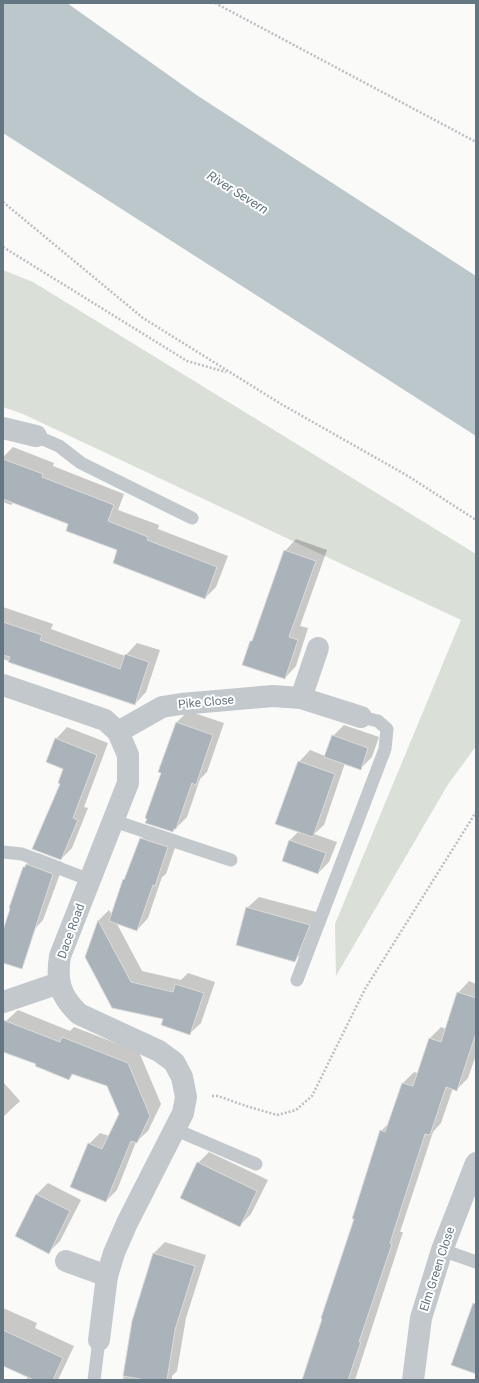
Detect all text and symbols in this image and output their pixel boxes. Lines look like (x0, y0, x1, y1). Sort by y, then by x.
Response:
water label: River Severn (204, 168, 271, 217)
street label: Pike Close (178, 693, 234, 711)
street label: Dace Road (55, 902, 87, 960)
street label: Elm Green Close (417, 1225, 457, 1313)

